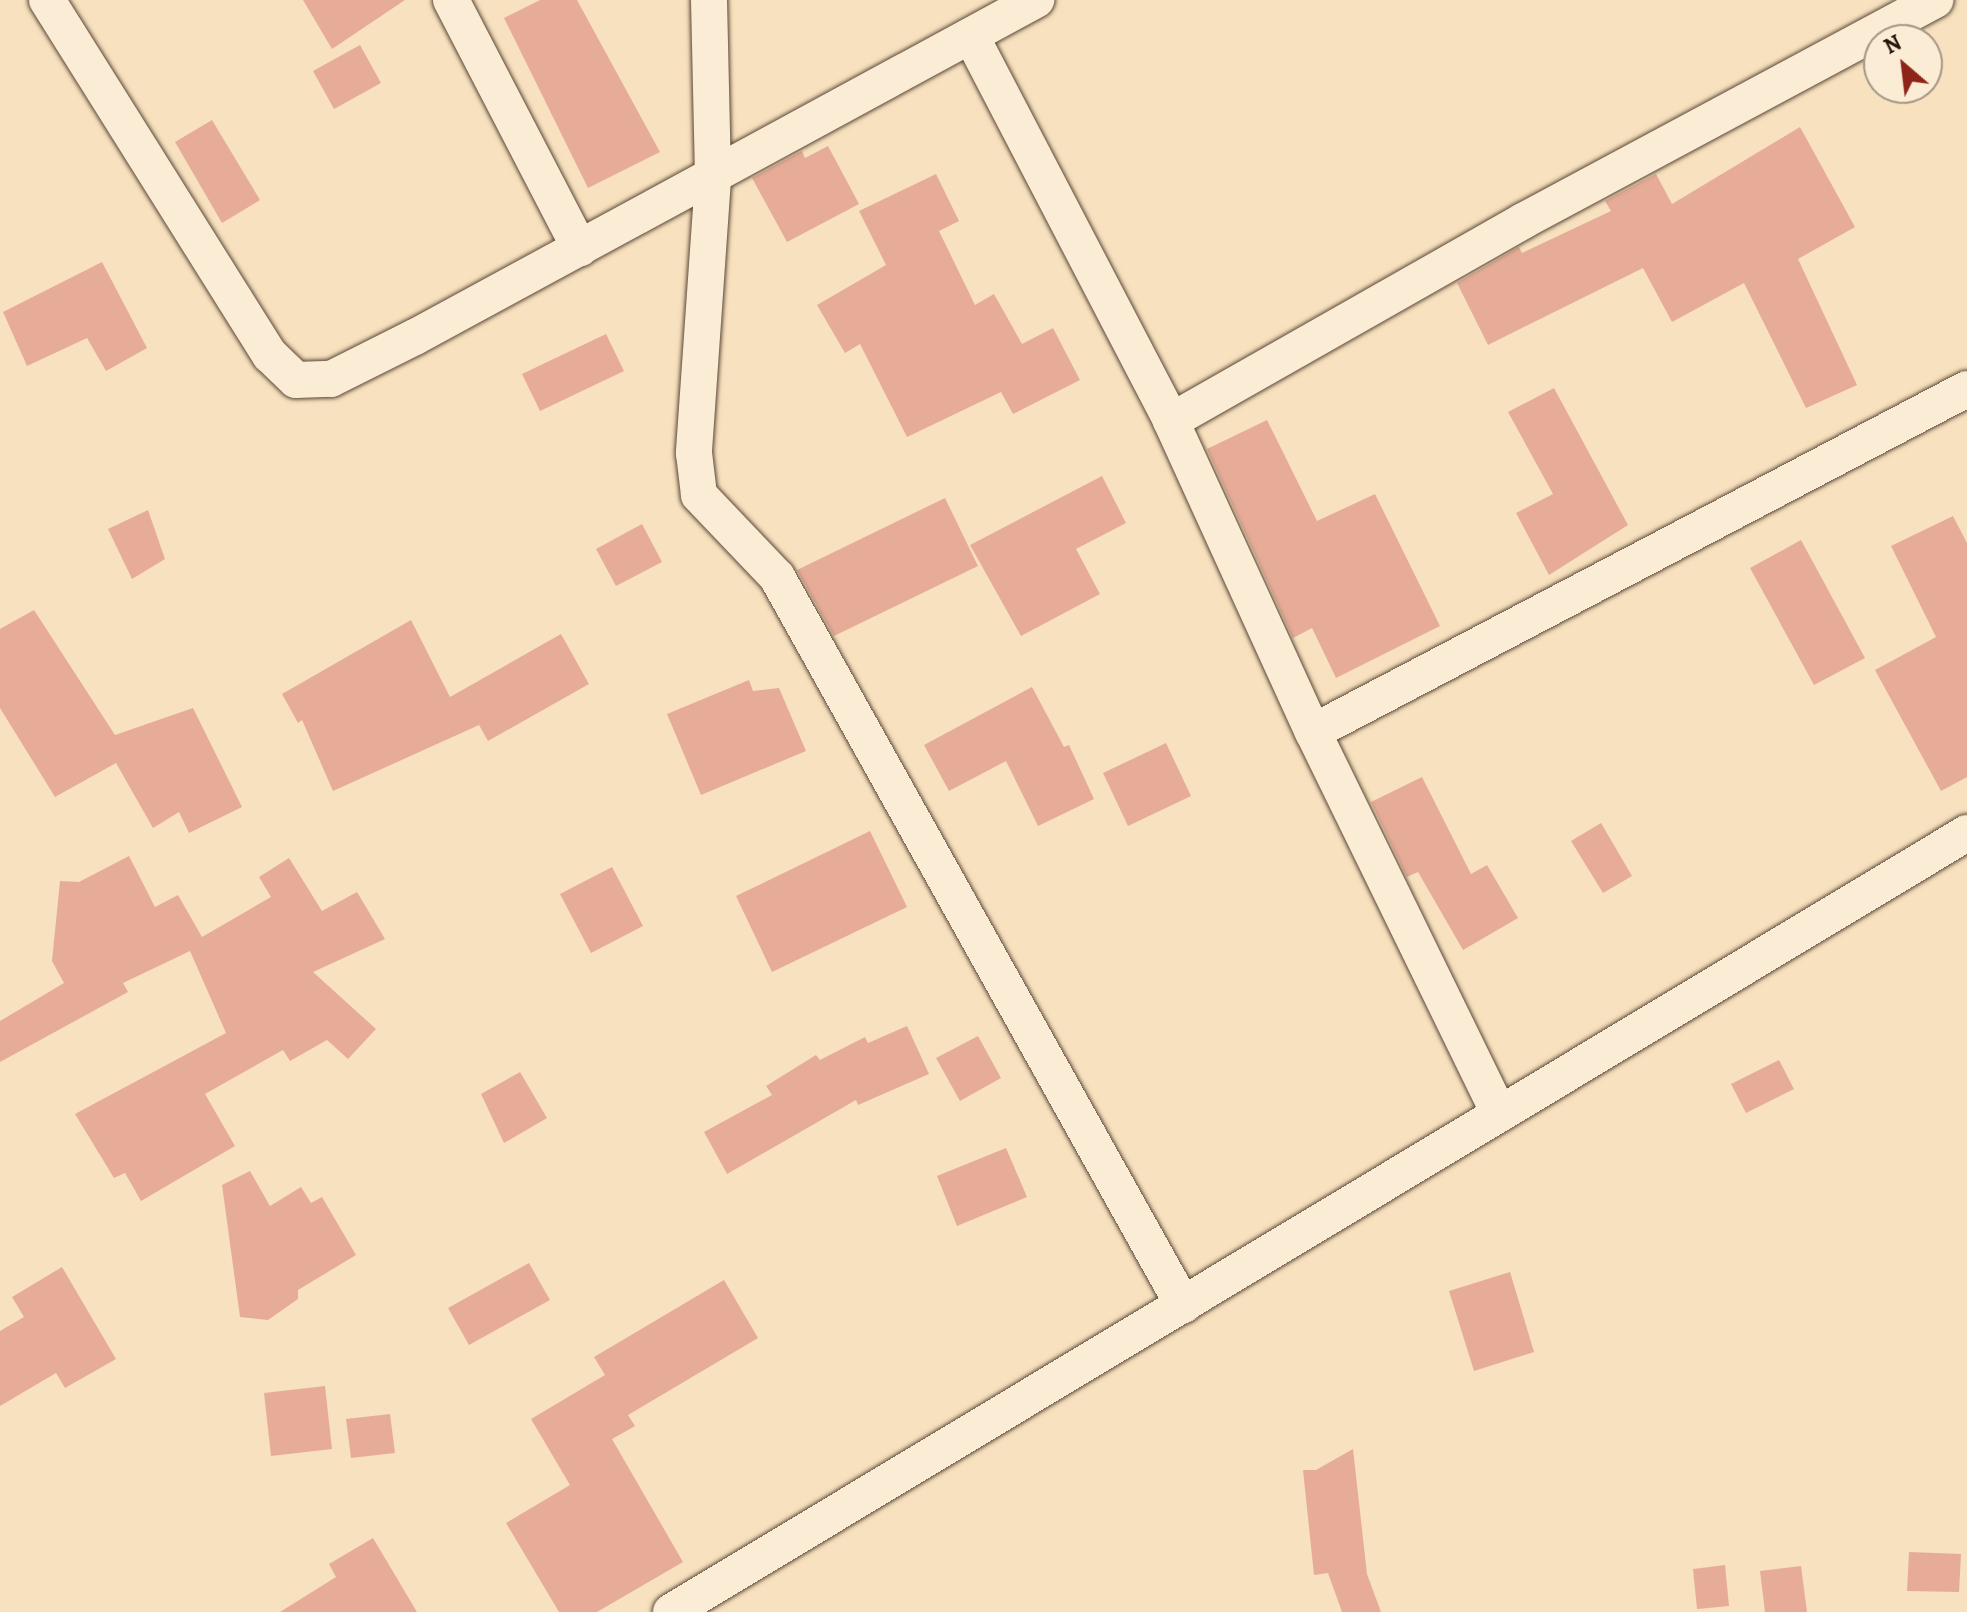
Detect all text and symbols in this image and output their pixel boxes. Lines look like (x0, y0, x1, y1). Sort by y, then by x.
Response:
north arrow (1863, 24, 1943, 104)
text: N (1879, 28, 1907, 62)

